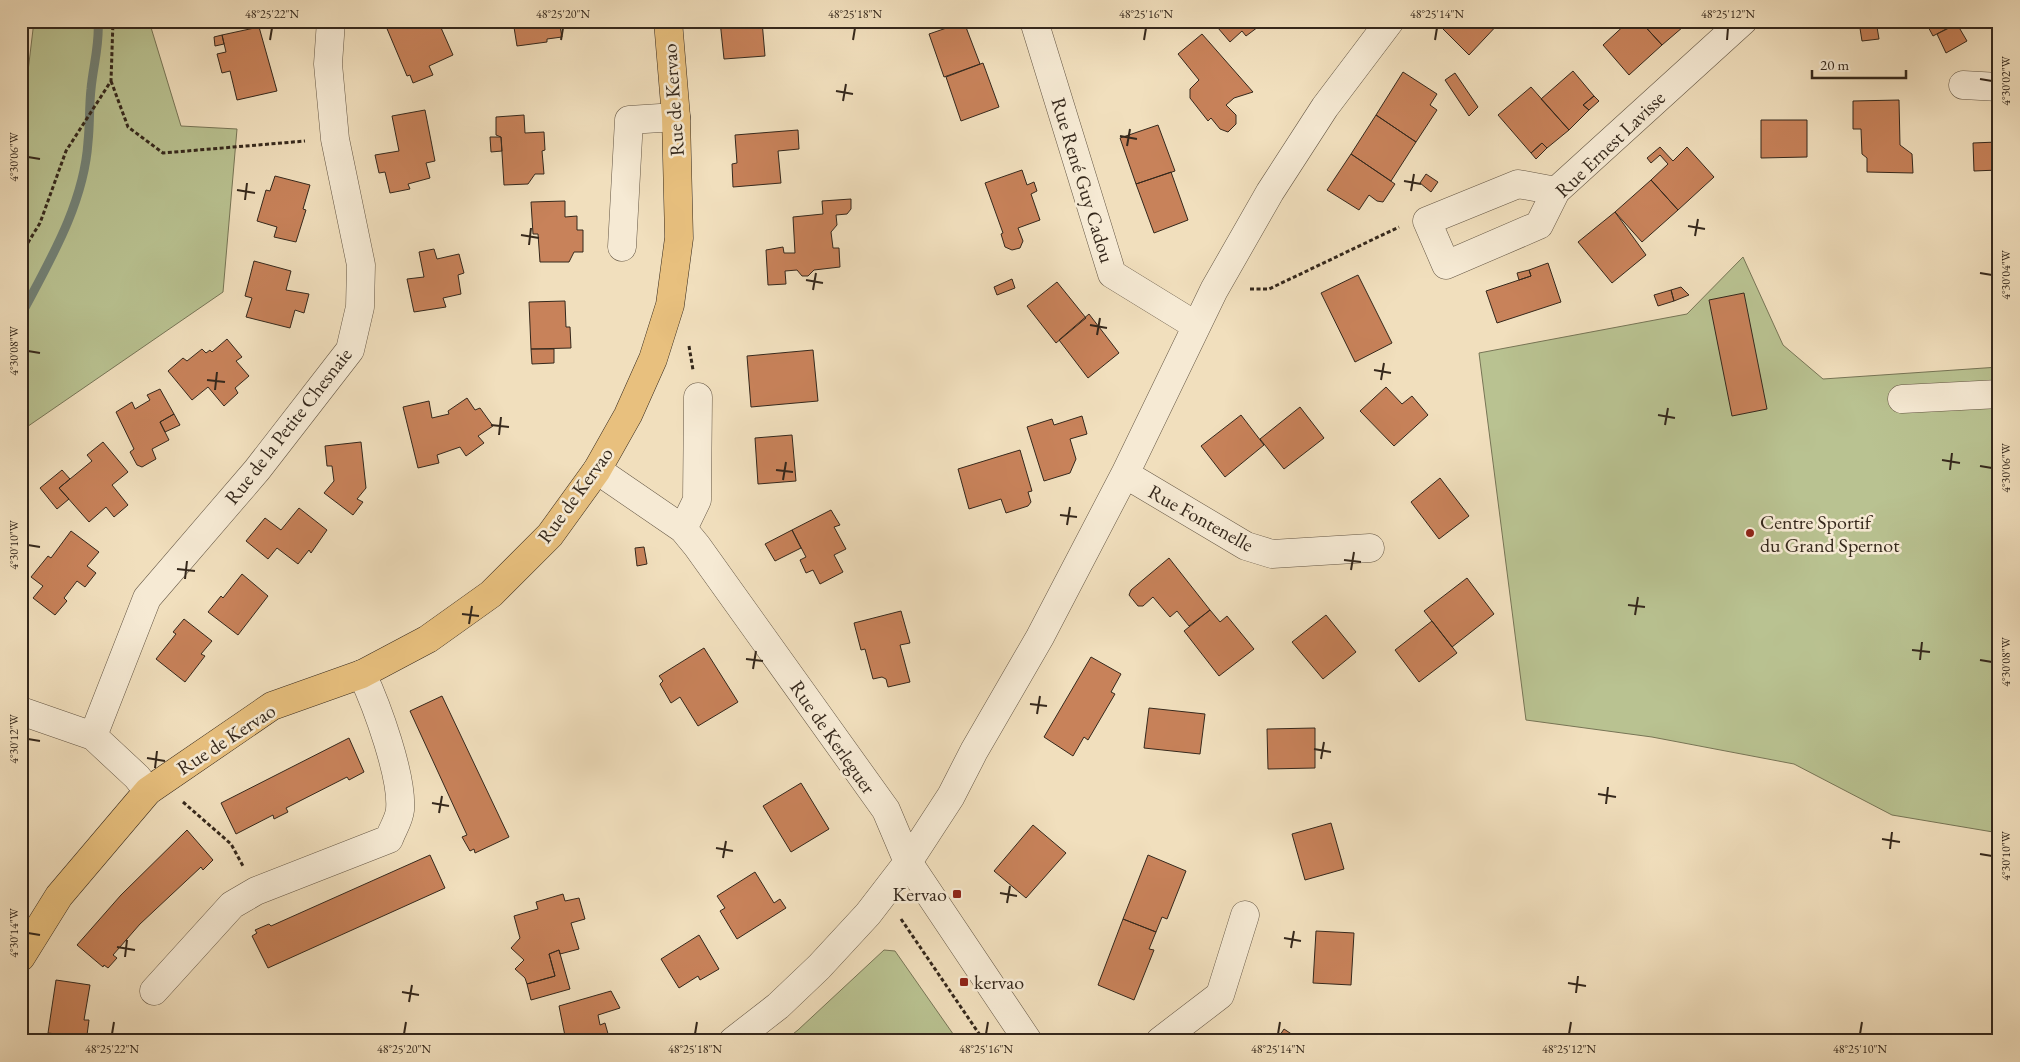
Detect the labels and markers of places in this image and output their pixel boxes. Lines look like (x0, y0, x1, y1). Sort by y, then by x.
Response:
place label: Centre Sportif du Grand Spernot (1760, 509, 1900, 558)
marker: Centre Sportif du Grand Spernot (1744, 527, 1756, 539)
place label: Kervao (893, 881, 947, 907)
marker: Kervao (951, 888, 963, 900)
place label: kervao (974, 969, 1024, 995)
marker: kervao (958, 976, 970, 988)

